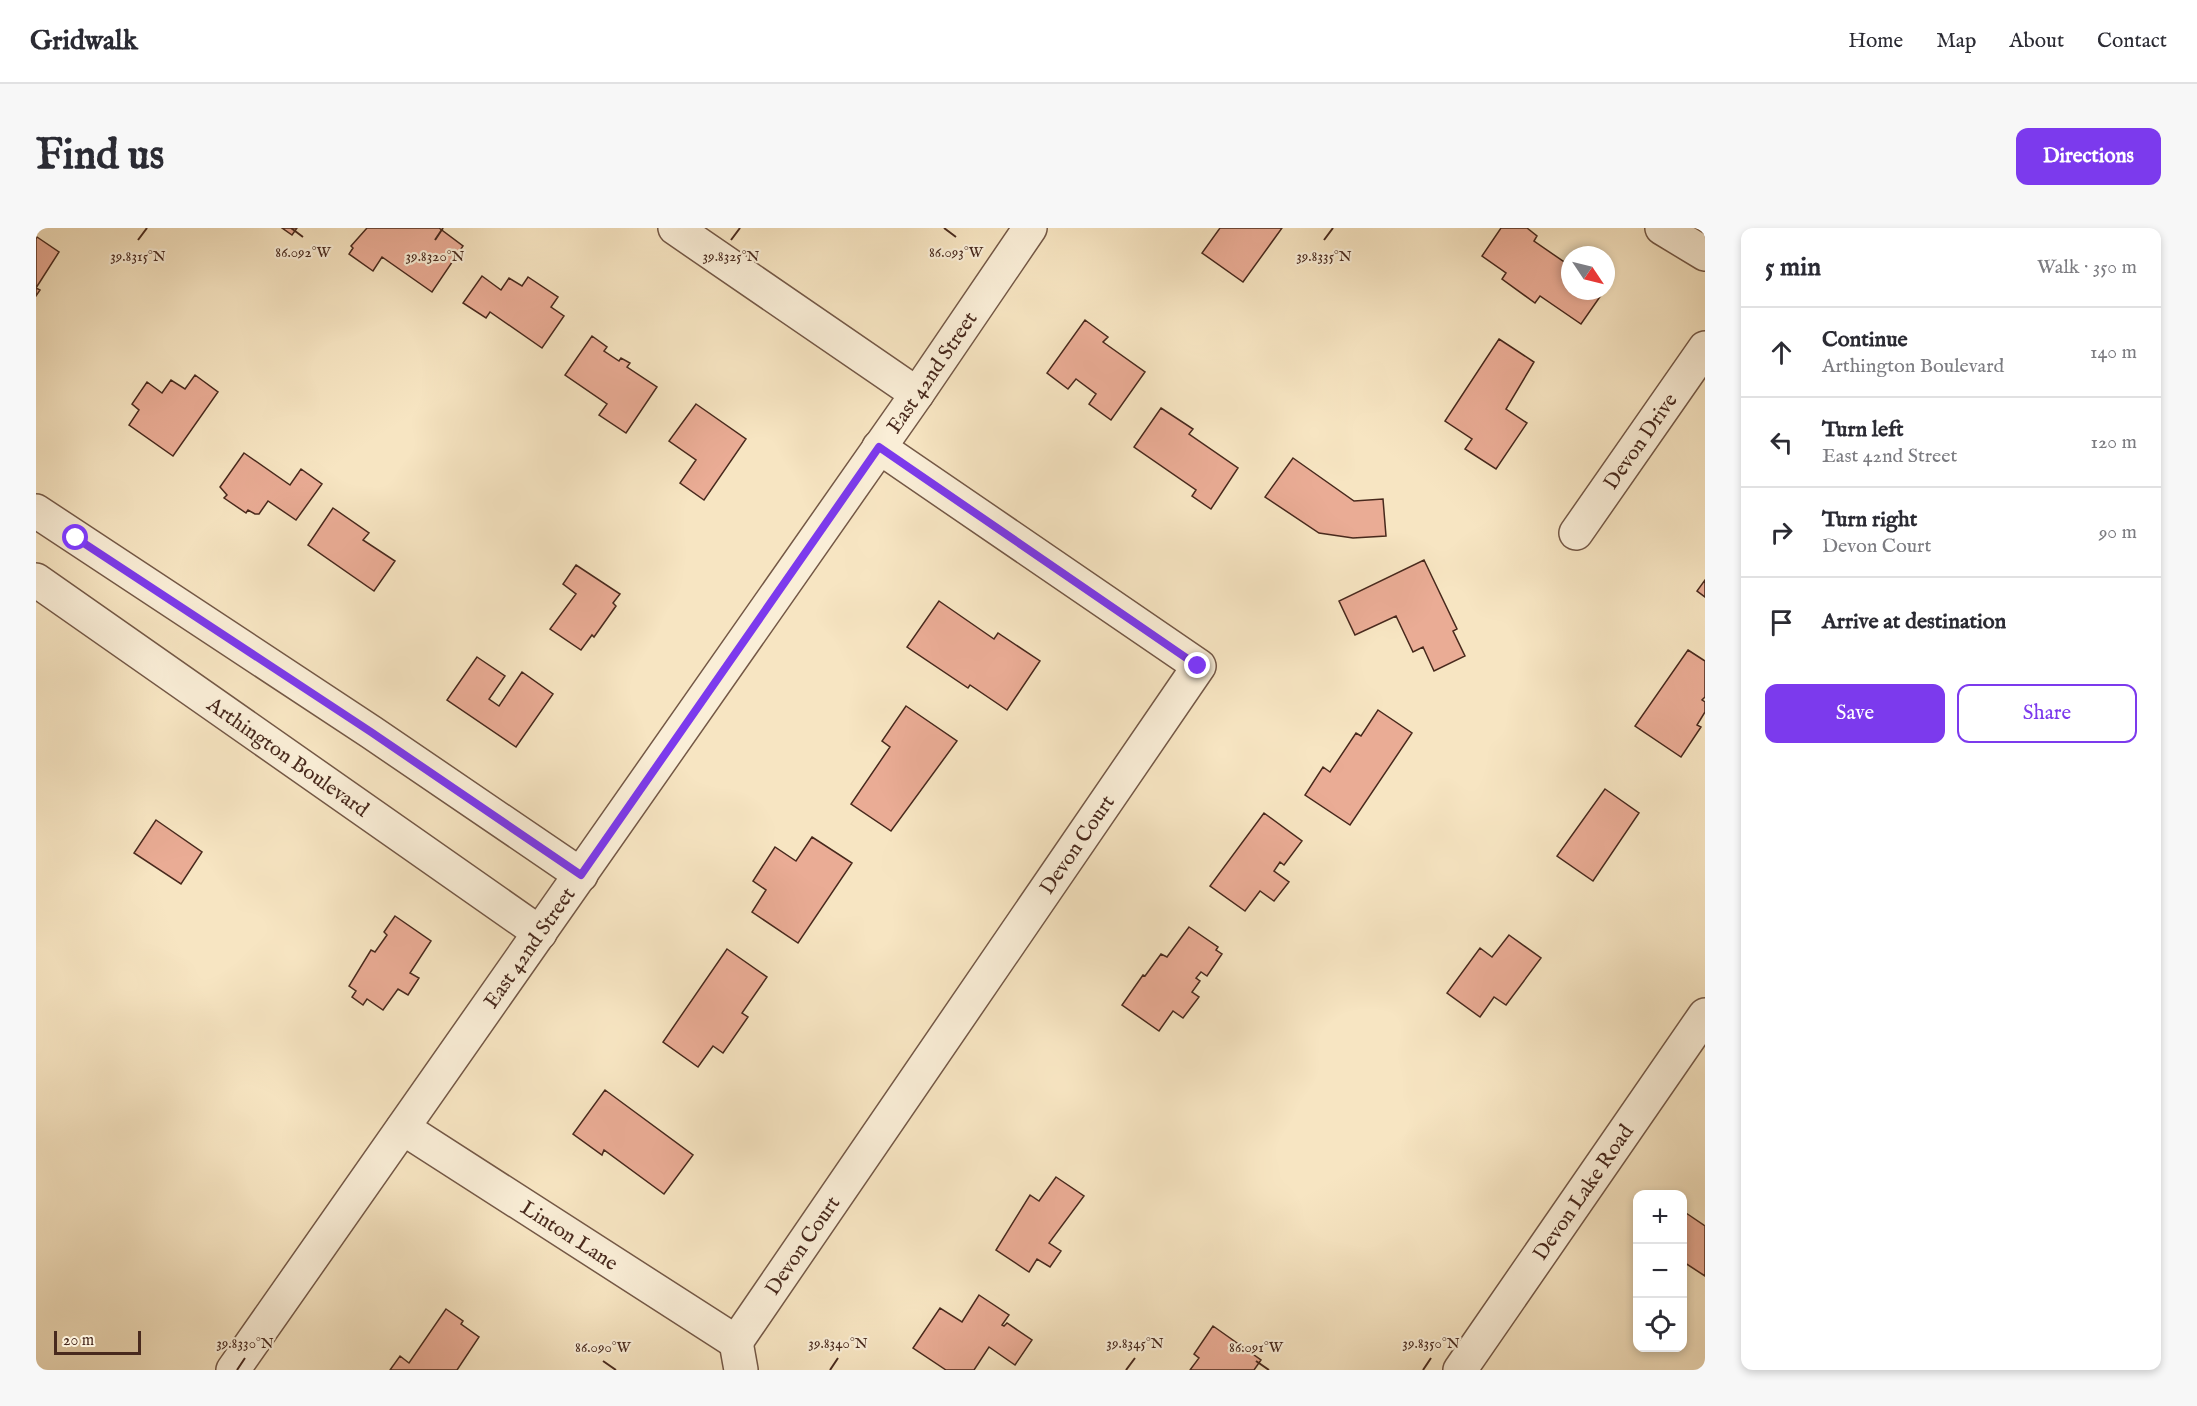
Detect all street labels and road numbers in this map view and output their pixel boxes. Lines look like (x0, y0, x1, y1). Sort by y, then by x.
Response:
street label: East 42nd Street (881, 307, 984, 439)
street label: Devon Drive (1598, 388, 1684, 495)
street label: Arthington Boulevard (200, 691, 374, 824)
street label: Devon Court (1034, 790, 1122, 900)
street label: East 42nd Street (479, 882, 582, 1014)
street label: Devon Lake Road (1528, 1119, 1641, 1266)
street label: Devon Court (760, 1191, 847, 1301)
street label: Linton Lane (515, 1195, 623, 1278)

